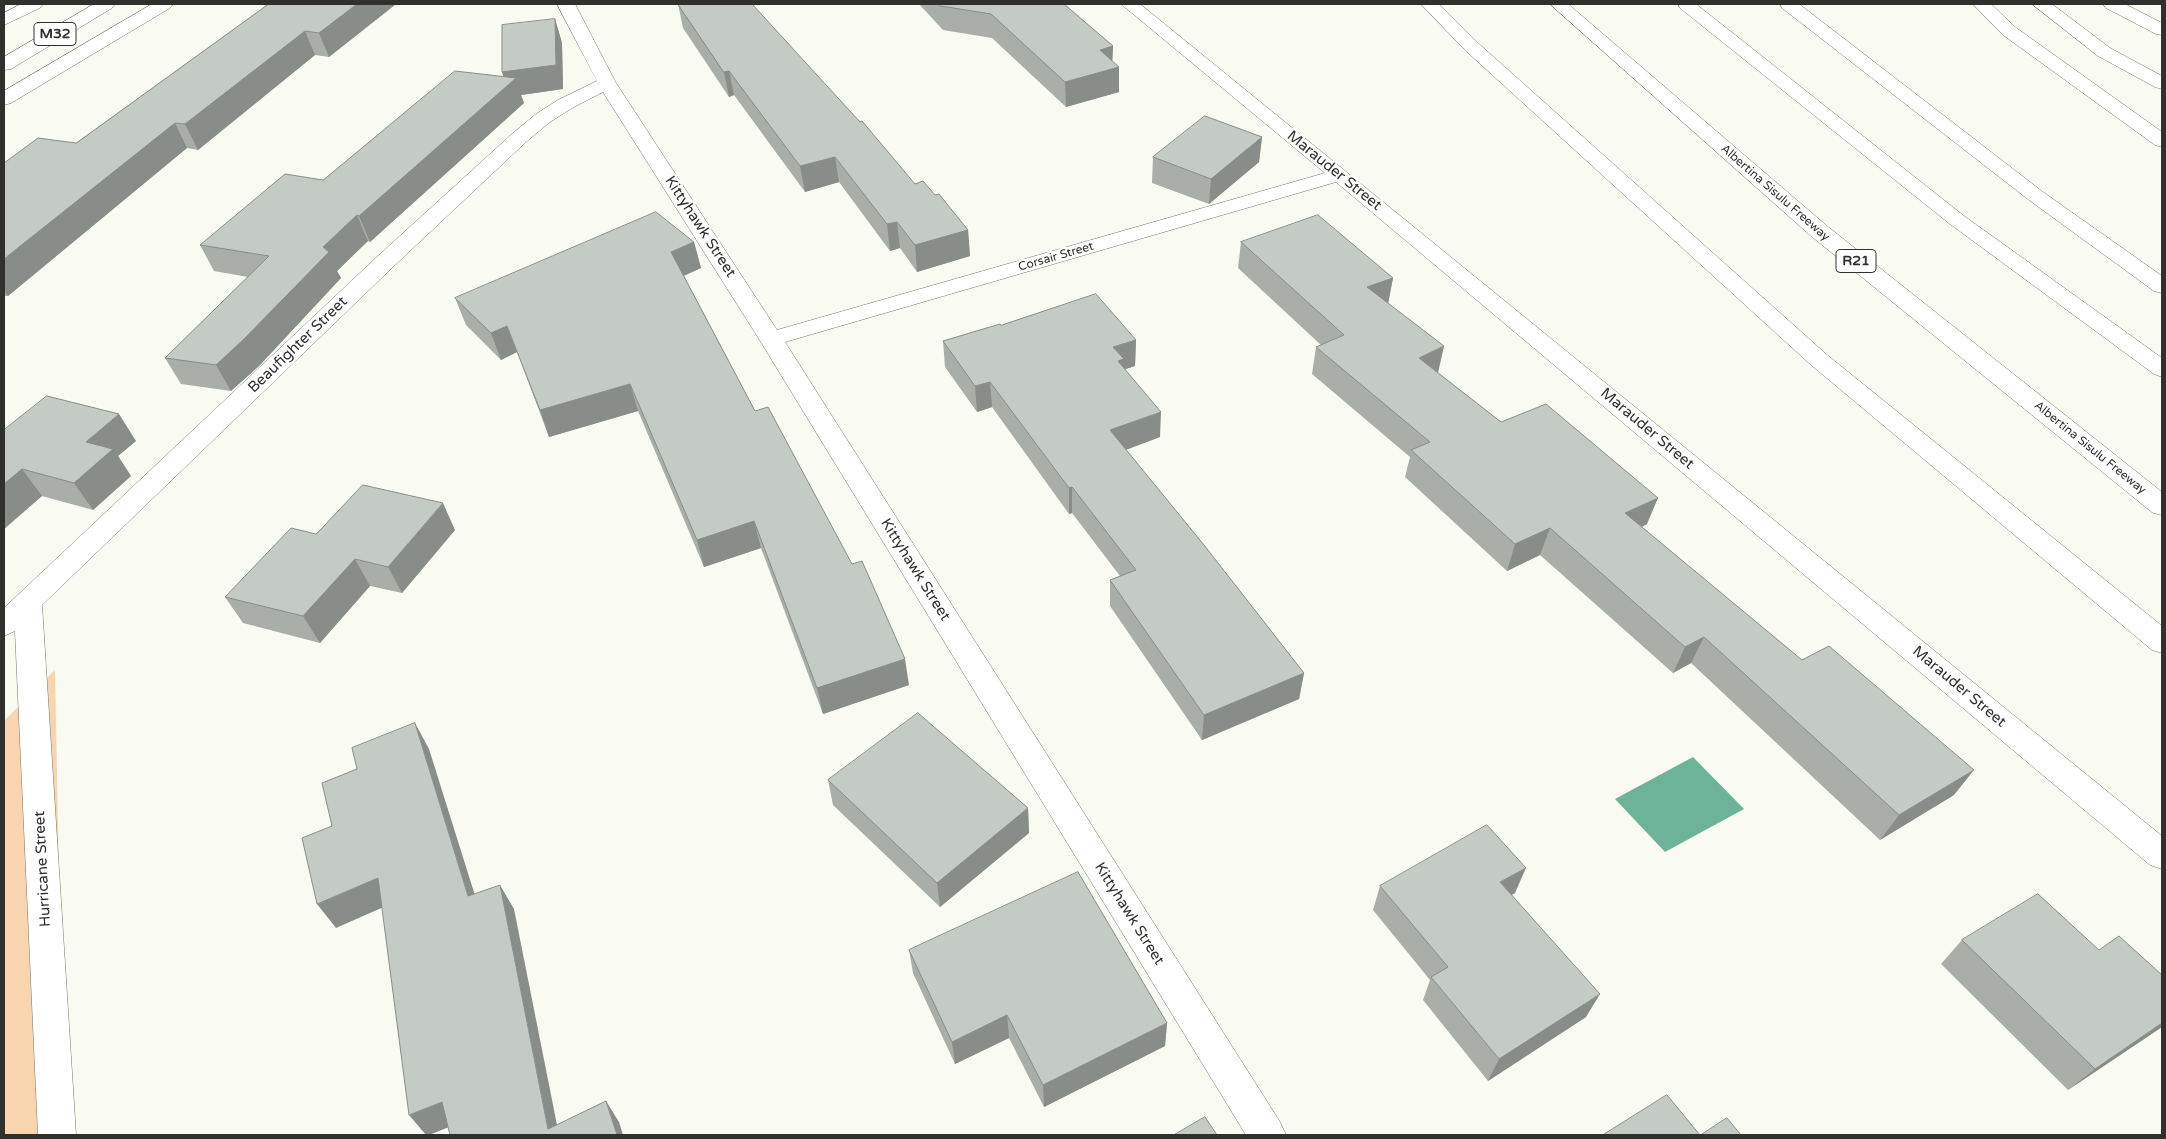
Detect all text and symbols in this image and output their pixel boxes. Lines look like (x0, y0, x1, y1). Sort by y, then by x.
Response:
road number: M32 (34, 22, 76, 46)
street label: Marauder Street (1283, 127, 1385, 215)
street label: Albertina Sisulu Freeway (1718, 142, 1832, 244)
street label: Kittyhawk Street (660, 173, 740, 281)
street label: Corsair Street (1017, 239, 1095, 275)
road number: R21 (1836, 250, 1876, 272)
street label: Beaufighter Street (245, 293, 351, 397)
street label: Marauder Street (1597, 385, 1697, 473)
street label: Albertina Sisulu Freeway (2031, 398, 2149, 498)
street label: Kittyhawk Street (876, 515, 954, 625)
street label: Marauder Street (1909, 643, 2009, 731)
street label: Hurricane Street (31, 810, 55, 928)
street label: Kittyhawk Street (1090, 859, 1168, 969)

